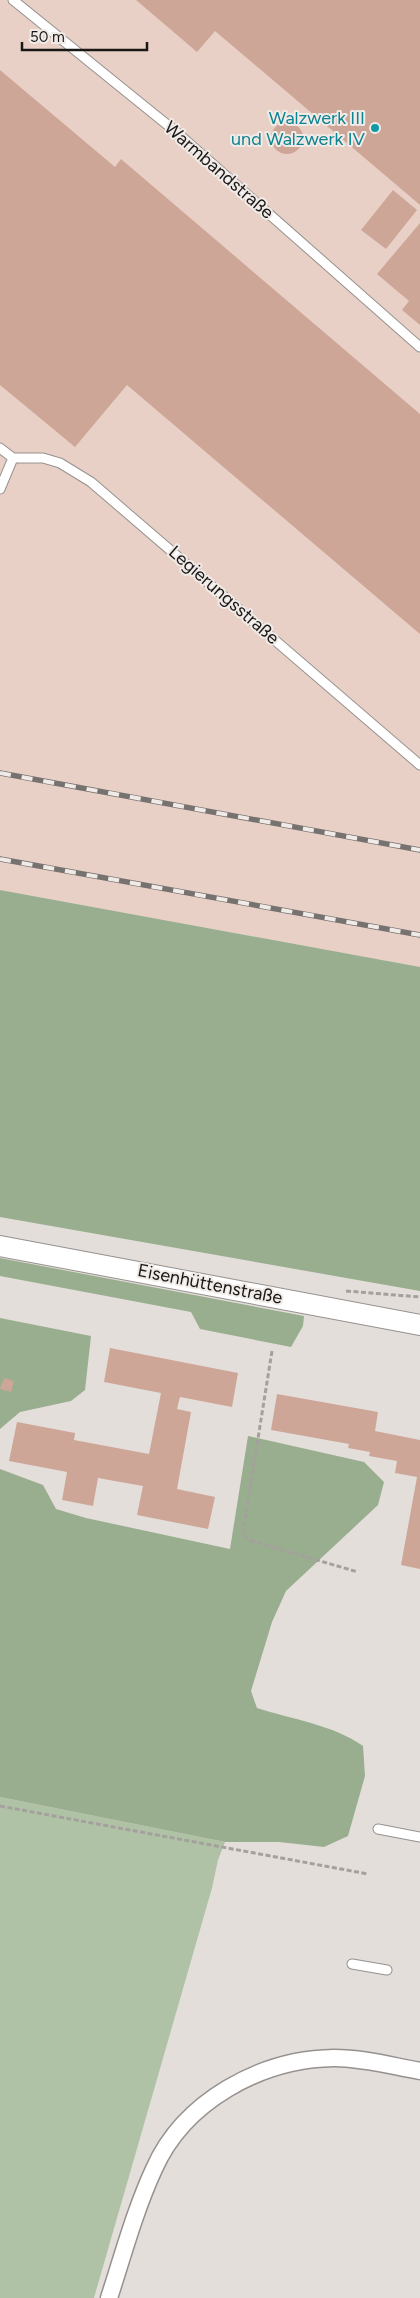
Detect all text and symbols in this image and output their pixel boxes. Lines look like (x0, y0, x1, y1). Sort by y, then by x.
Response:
scale bar (22, 20, 148, 52)
text: 50 m (30, 28, 65, 46)
place label: Walzwerk III und Walzwerk IV (231, 107, 366, 150)
street label: Warmbandstraße (160, 116, 278, 224)
marker: Walzwerk III und Walzwerk IV (369, 122, 381, 134)
street label: Legierungsstraße (164, 541, 284, 649)
street label: Eisenhüttenstraße (136, 1259, 284, 1309)

